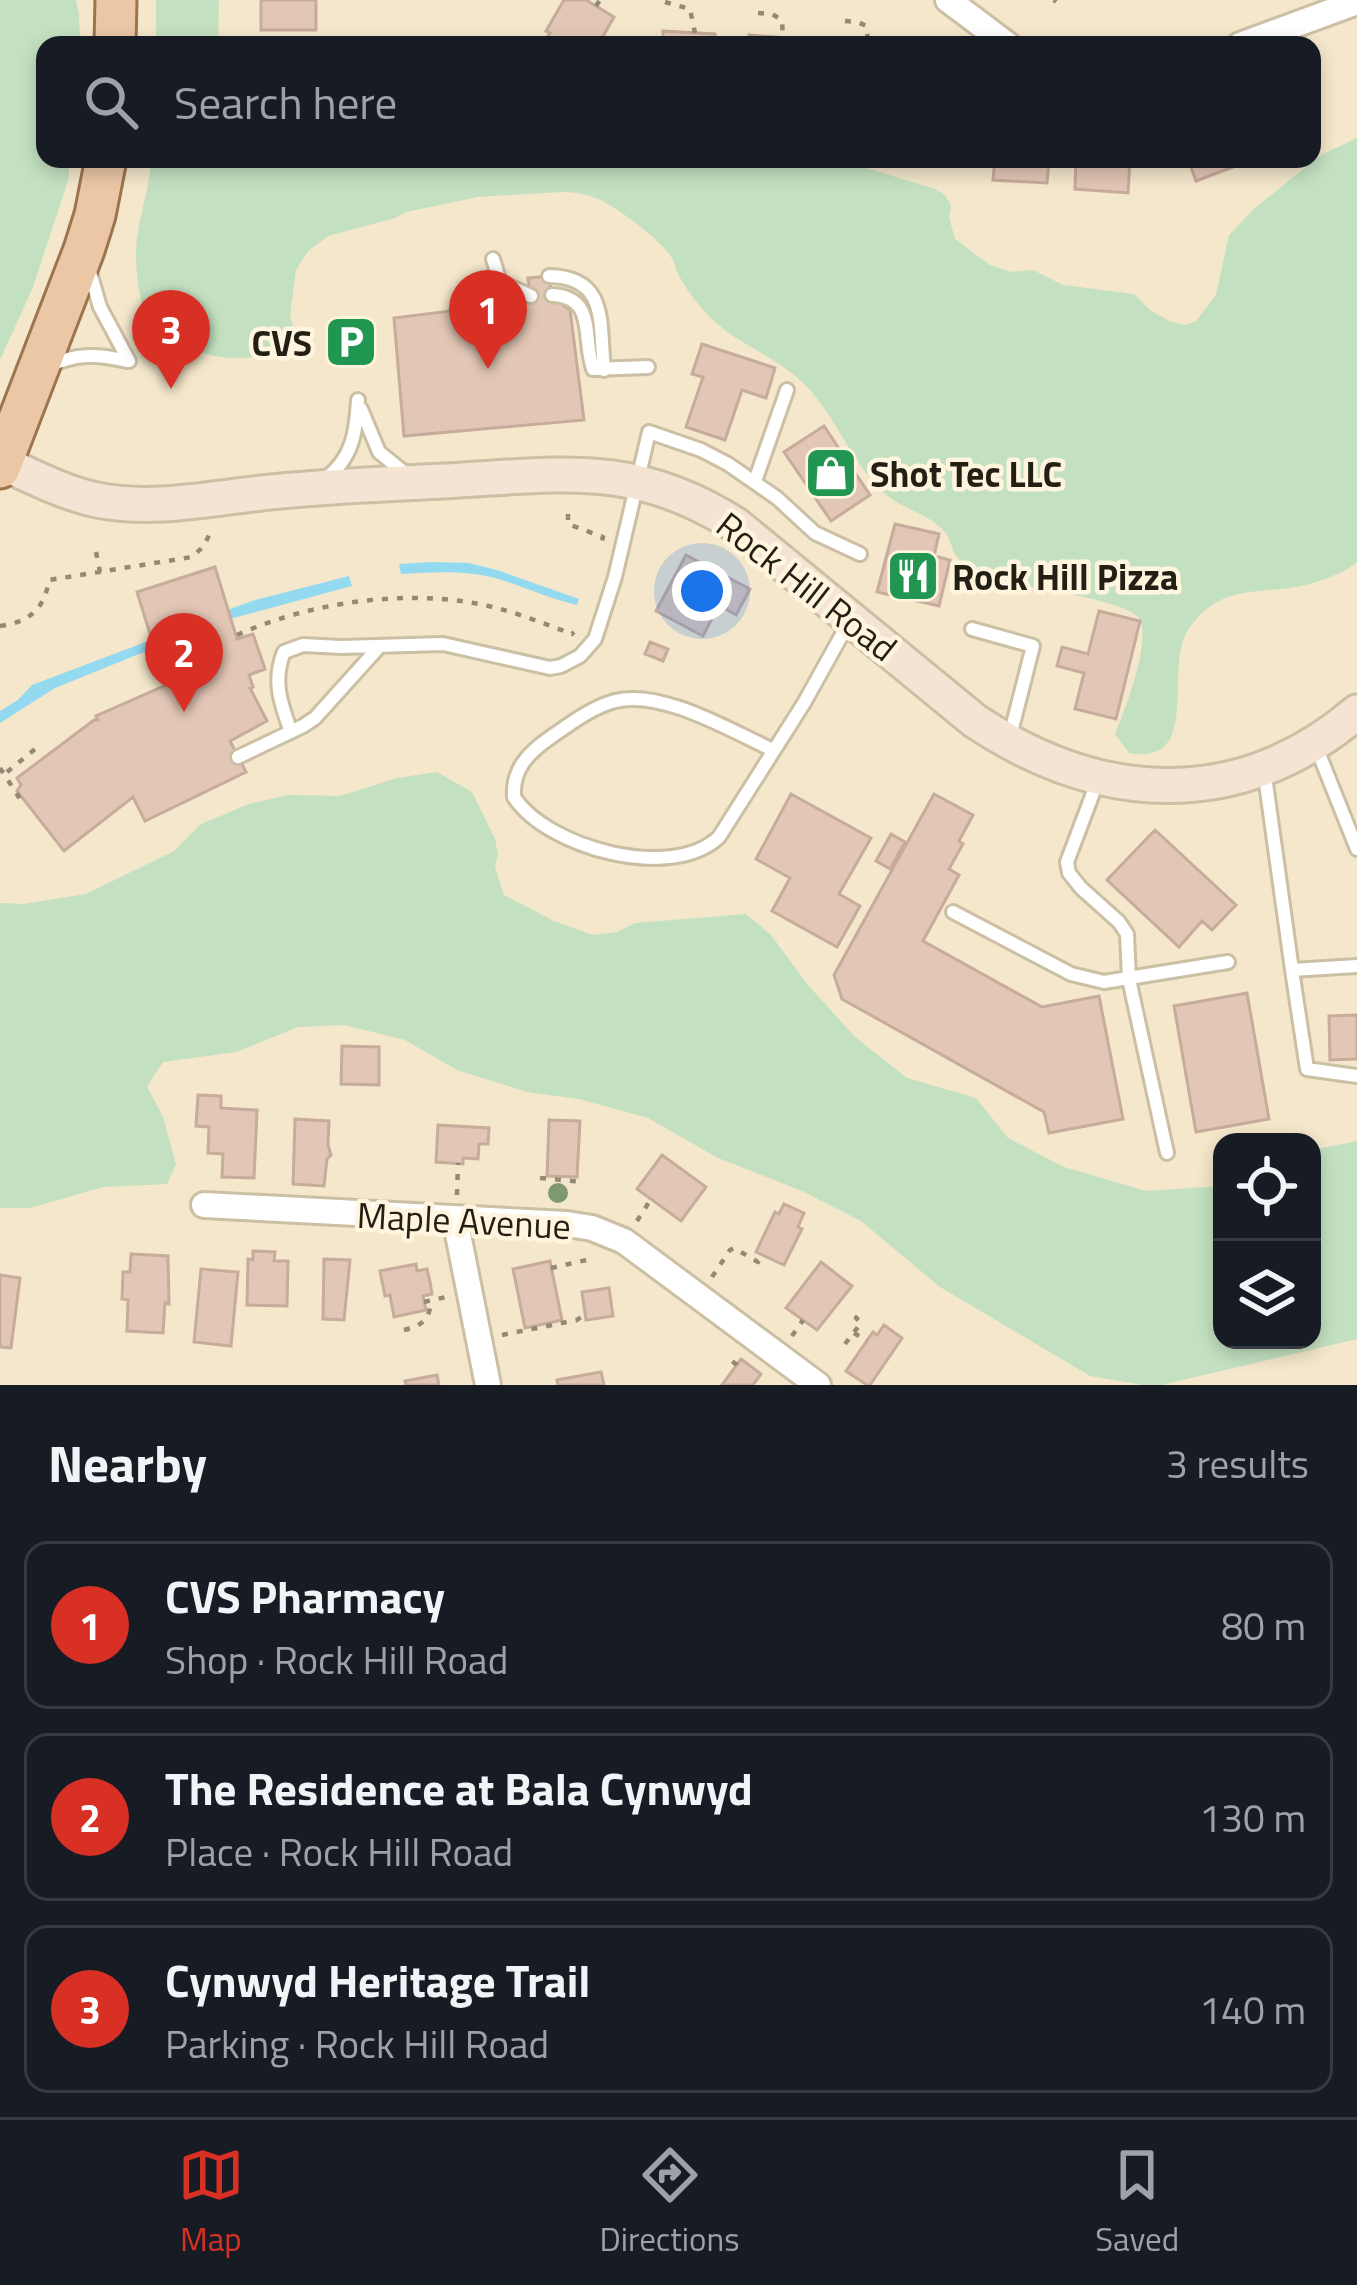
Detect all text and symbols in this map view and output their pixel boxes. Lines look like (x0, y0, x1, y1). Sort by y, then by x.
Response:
search box (36, 36, 1321, 168)
text: Search here (174, 68, 397, 136)
icon: search (78, 69, 144, 135)
pin: 1 (449, 270, 527, 369)
pin: 3 (132, 290, 210, 389)
parking icon: CVS (323, 314, 379, 370)
place label: CVS (251, 315, 312, 370)
shop icon: Shot Tec LLC (803, 445, 859, 501)
place label: Shot Tec LLC (870, 446, 1062, 501)
street label: Rock Hill Road (705, 498, 909, 674)
restaurant icon: Rock Hill Pizza (885, 548, 941, 604)
place label: Rock Hill Pizza (952, 549, 1178, 604)
your location (672, 561, 732, 621)
pin: 2 (145, 613, 223, 712)
map controls (1213, 1133, 1321, 1349)
button: locate (1213, 1133, 1321, 1241)
street label: Maple Avenue (356, 1187, 572, 1253)
button: layers (1213, 1241, 1321, 1349)
text: Nearby (48, 1424, 207, 1502)
text: 3 results (1166, 1434, 1309, 1493)
text: CVS Pharmacy (165, 1562, 445, 1630)
text: 1 (79, 1596, 101, 1655)
text: 80 m (1221, 1596, 1306, 1655)
text: Shop · Rock Hill Road (165, 1630, 508, 1689)
text: The Residence at Bala Cynwyd (165, 1754, 753, 1822)
text: 2 (79, 1788, 101, 1847)
text: 130 m (1199, 1788, 1306, 1847)
text: Place · Rock Hill Road (165, 1822, 513, 1881)
text: Cynwyd Heritage Trail (165, 1946, 590, 2014)
text: 3 (79, 1980, 101, 2039)
text: 140 m (1199, 1980, 1306, 2039)
text: Parking · Rock Hill Road (165, 2014, 549, 2073)
tab: Map (178, 2142, 244, 2264)
tab: Directions (600, 2142, 739, 2264)
tab: Saved (1095, 2142, 1179, 2264)

